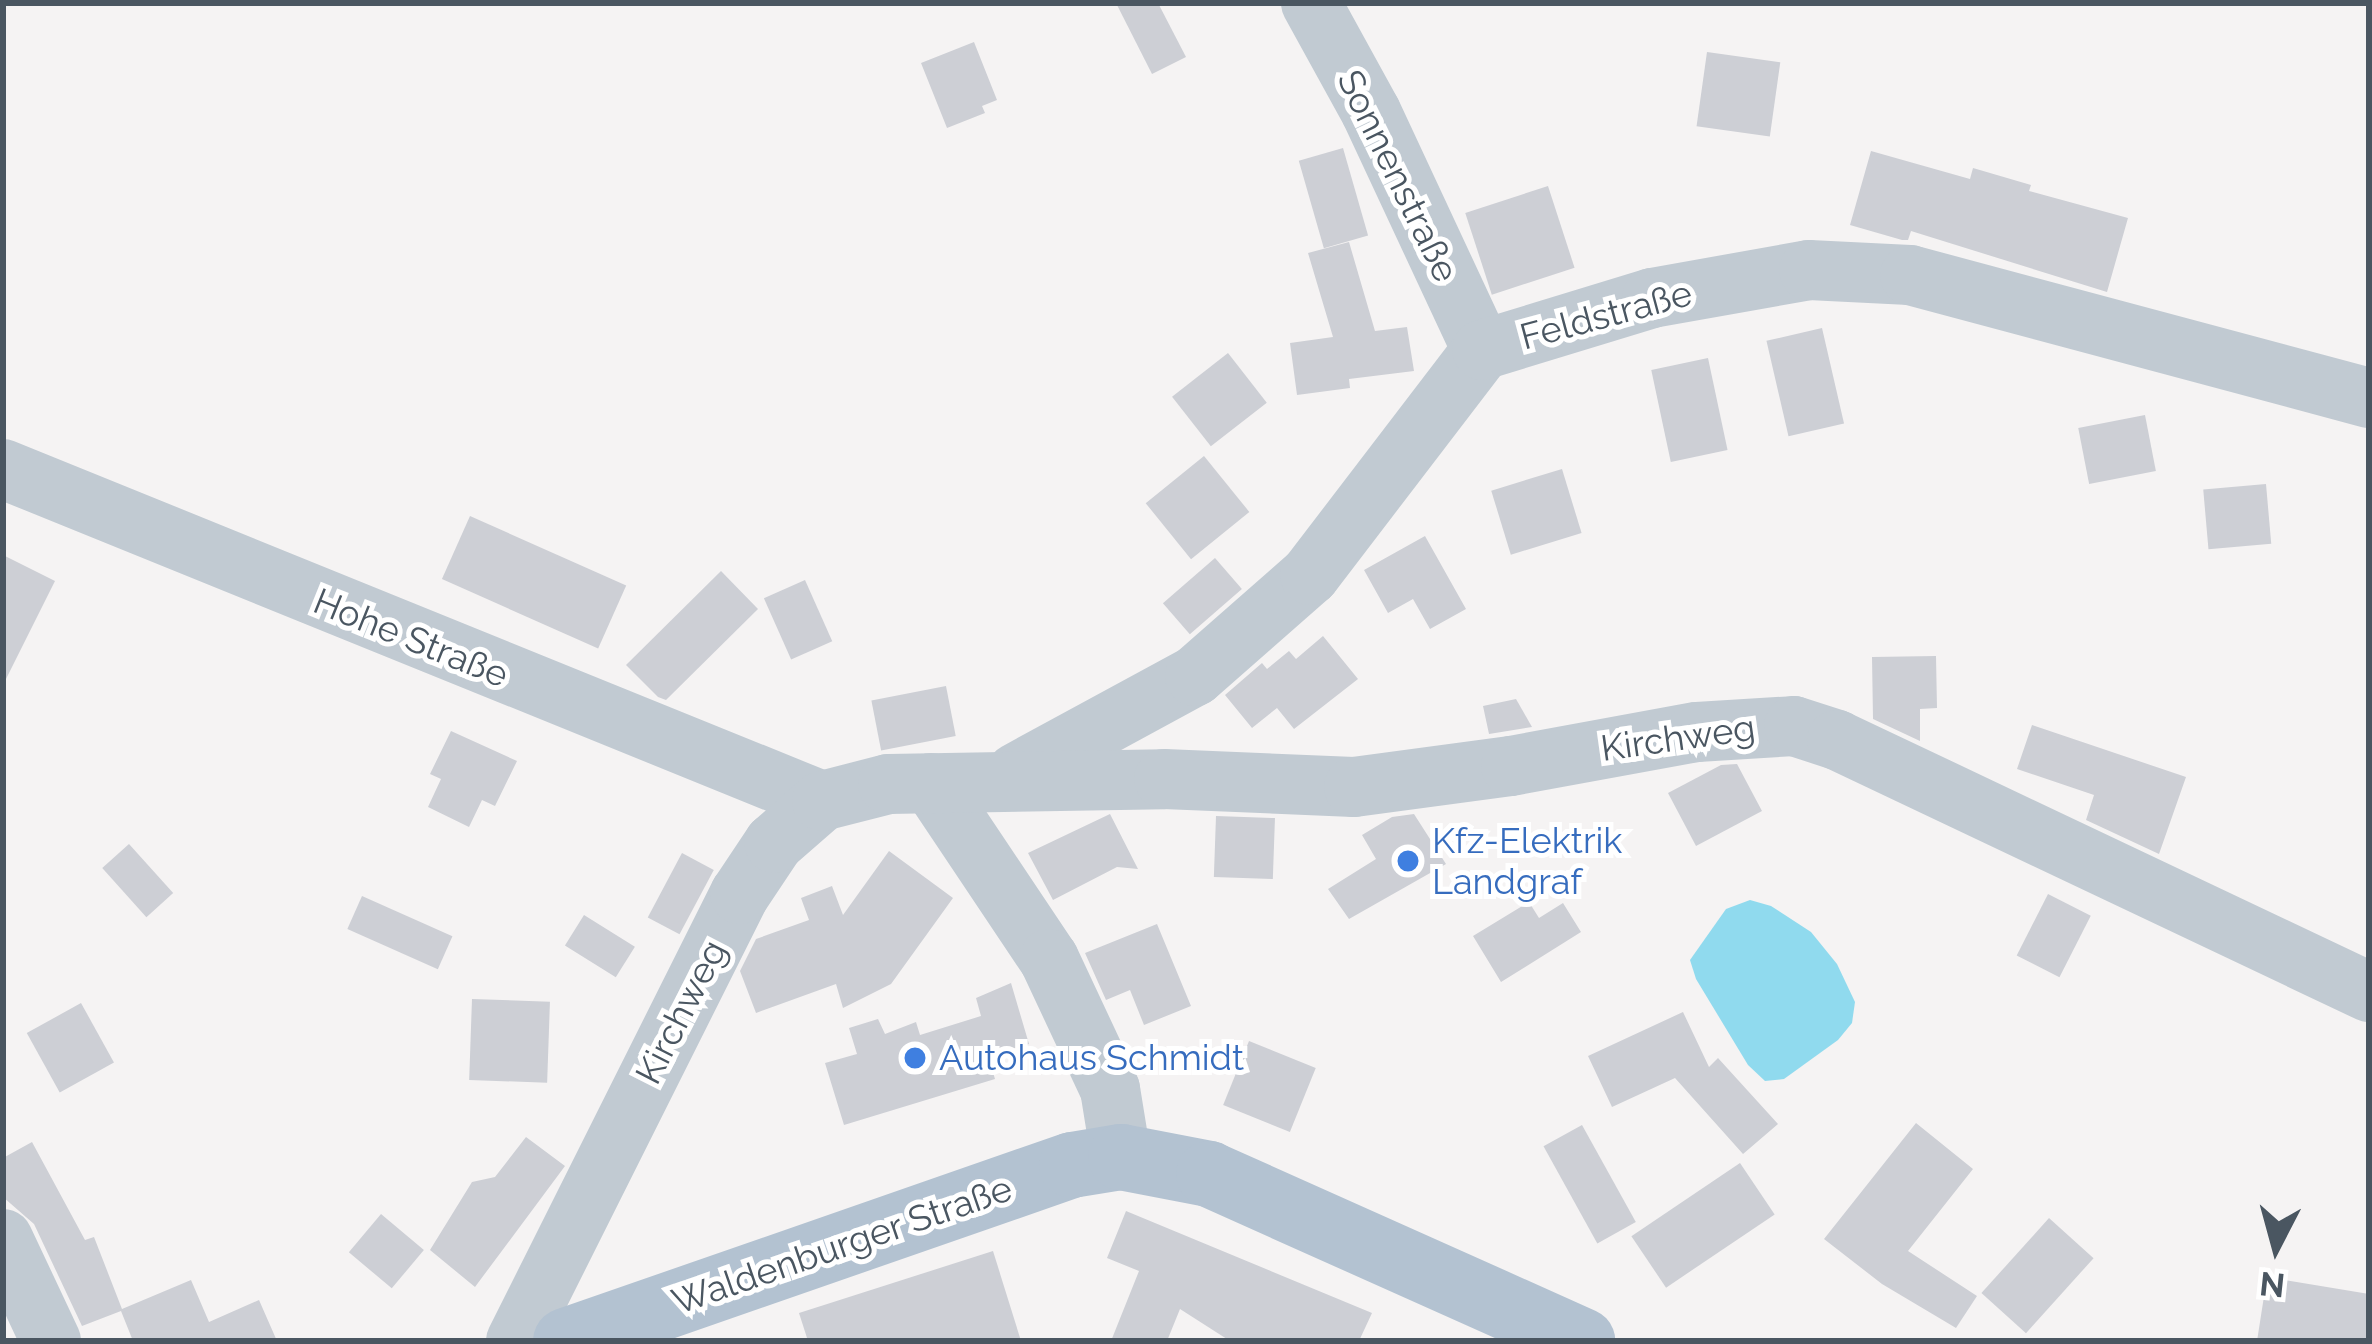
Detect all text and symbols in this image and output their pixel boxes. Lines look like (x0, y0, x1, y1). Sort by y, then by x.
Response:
street label: Sonnenstraße (1328, 63, 1468, 289)
street label: Feldstraße (1515, 271, 1697, 359)
street label: Hohe Straße (308, 579, 514, 697)
street label: Kirchweg (1598, 706, 1758, 770)
place label: Kfz-Elektrik Landgraf (1432, 818, 1622, 903)
marker: Kfz-Elektrik Landgraf (1395, 848, 1421, 874)
street label: Kirchweg (626, 933, 736, 1091)
place label: Autohaus Schmidt (939, 1036, 1244, 1080)
marker: Autohaus Schmidt (902, 1045, 928, 1071)
street label: Waldenburger Straße (666, 1166, 1018, 1324)
north arrow (2216, 1188, 2336, 1308)
text: N (2258, 1264, 2287, 1305)

